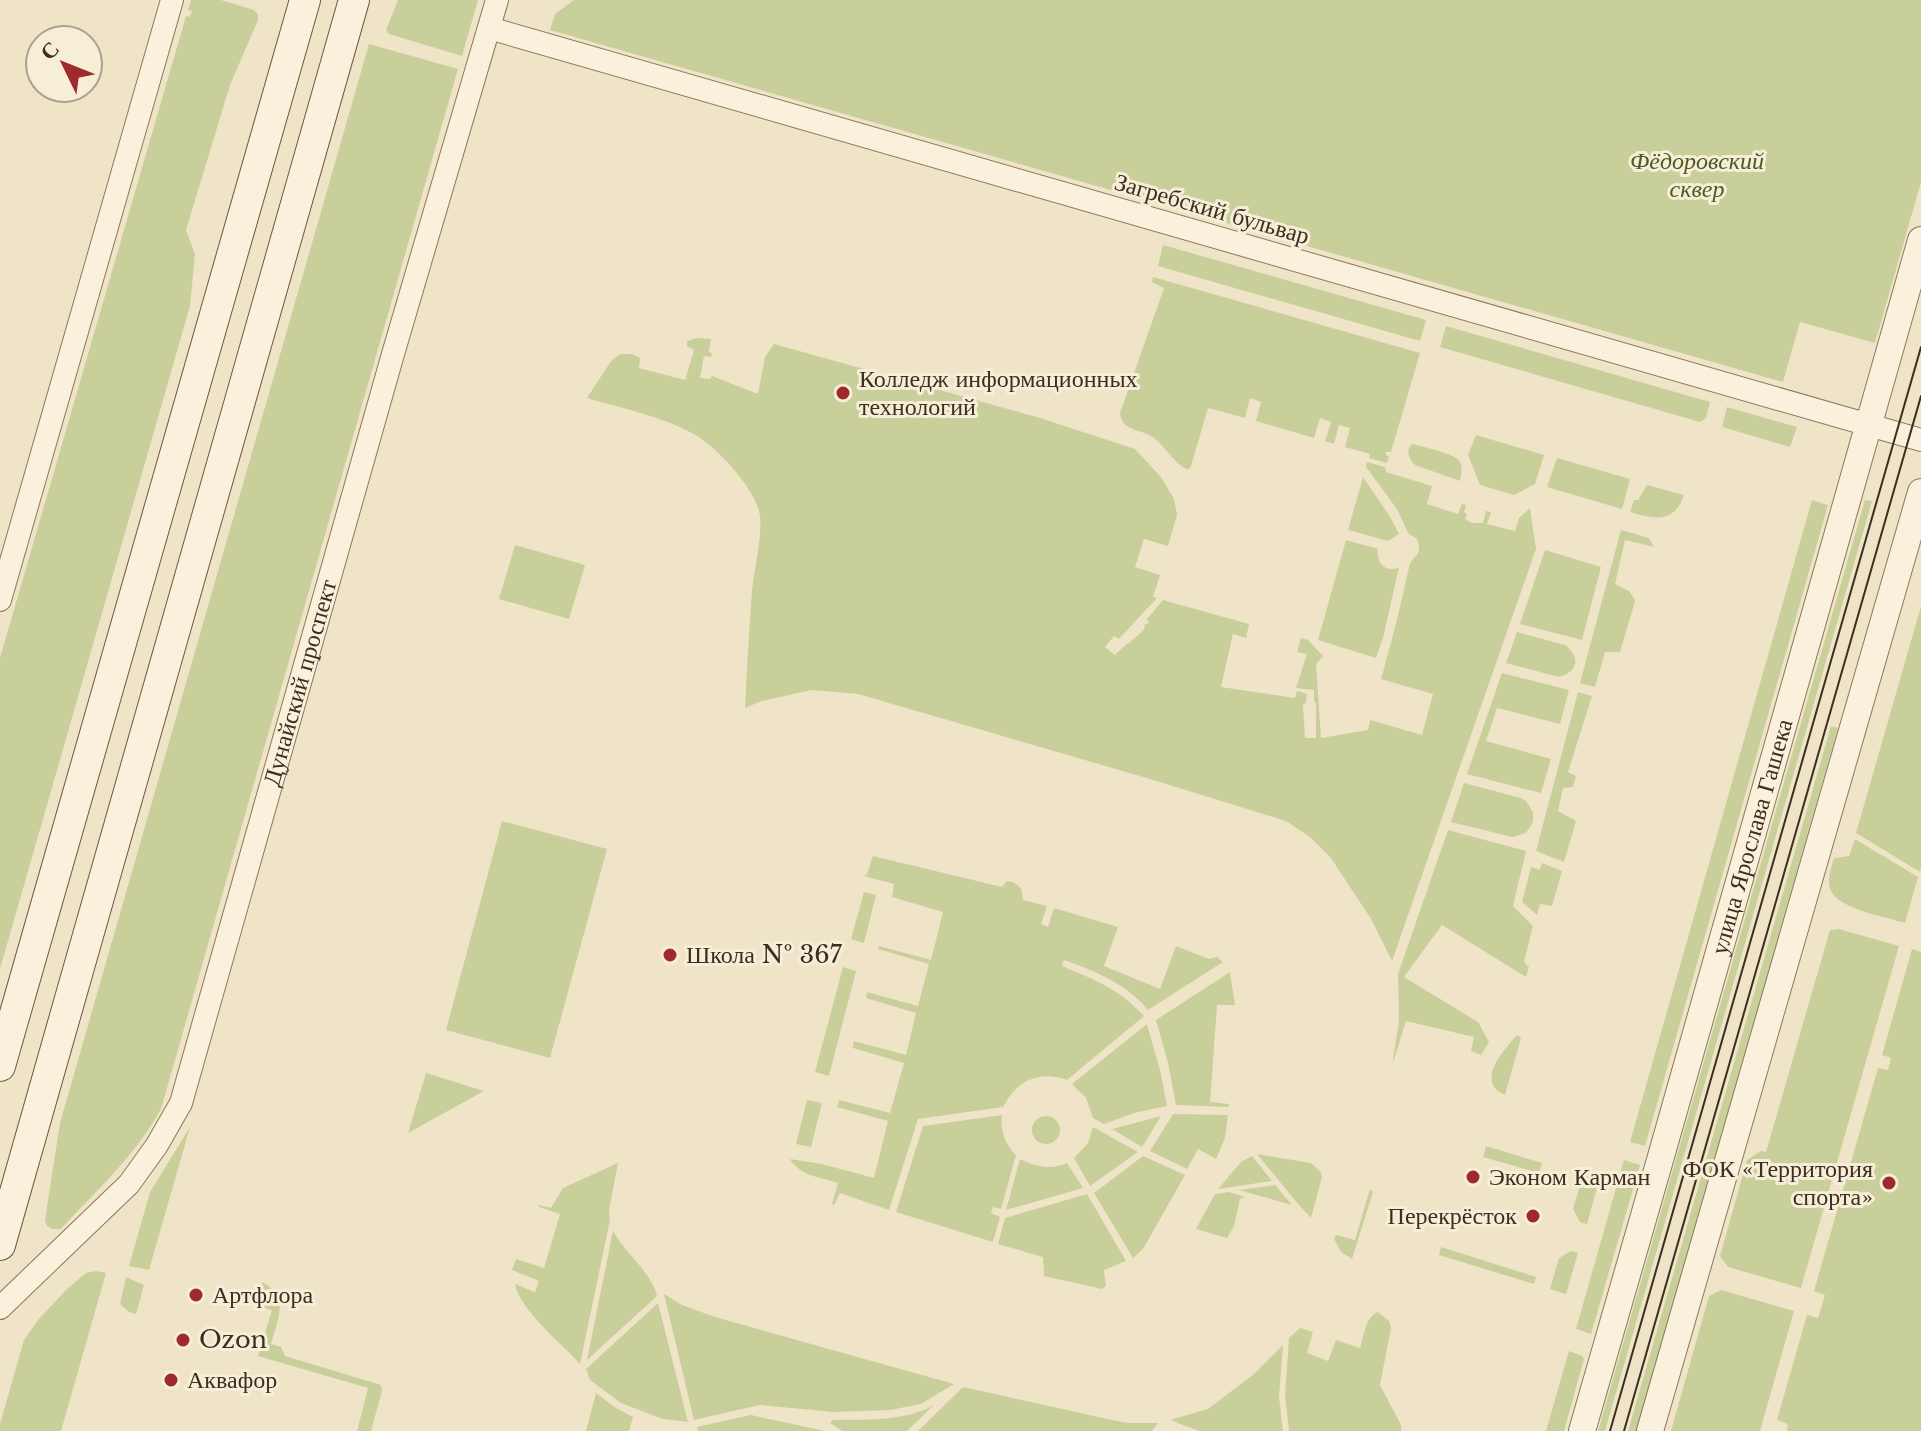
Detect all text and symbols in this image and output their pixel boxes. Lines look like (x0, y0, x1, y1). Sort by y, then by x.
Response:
north arrow (24, 24, 104, 104)
text: С (34, 36, 65, 66)
park label: Фёдоровский сквер (1630, 146, 1764, 203)
street label: Загребский бульвар (1111, 167, 1313, 250)
place label: Колледж информационных технологий (859, 364, 1138, 421)
marker: Колледж информационных технологий (834, 384, 852, 402)
street label: Дунайский проспект (256, 576, 343, 789)
street label: улица Ярослава Гашека (1704, 715, 1799, 958)
place label: Школа № 367 (686, 940, 843, 969)
marker: Школа № 367 (661, 946, 679, 964)
place label: ФОК «Территория спорта» (1682, 1154, 1873, 1211)
place label: Эконом Карман (1489, 1162, 1650, 1191)
marker: Эконом Карман (1464, 1168, 1482, 1186)
marker: ФОК «Территория спорта» (1880, 1174, 1898, 1192)
place label: Перекрёсток (1388, 1201, 1517, 1230)
marker: Перекрёсток (1524, 1207, 1542, 1225)
place label: Артфлора (212, 1280, 313, 1309)
marker: Артфлора (187, 1286, 205, 1304)
place label: Ozon (199, 1325, 267, 1354)
marker: Ozon (174, 1331, 192, 1349)
place label: Аквафор (187, 1365, 277, 1394)
marker: Аквафор (162, 1371, 180, 1389)

